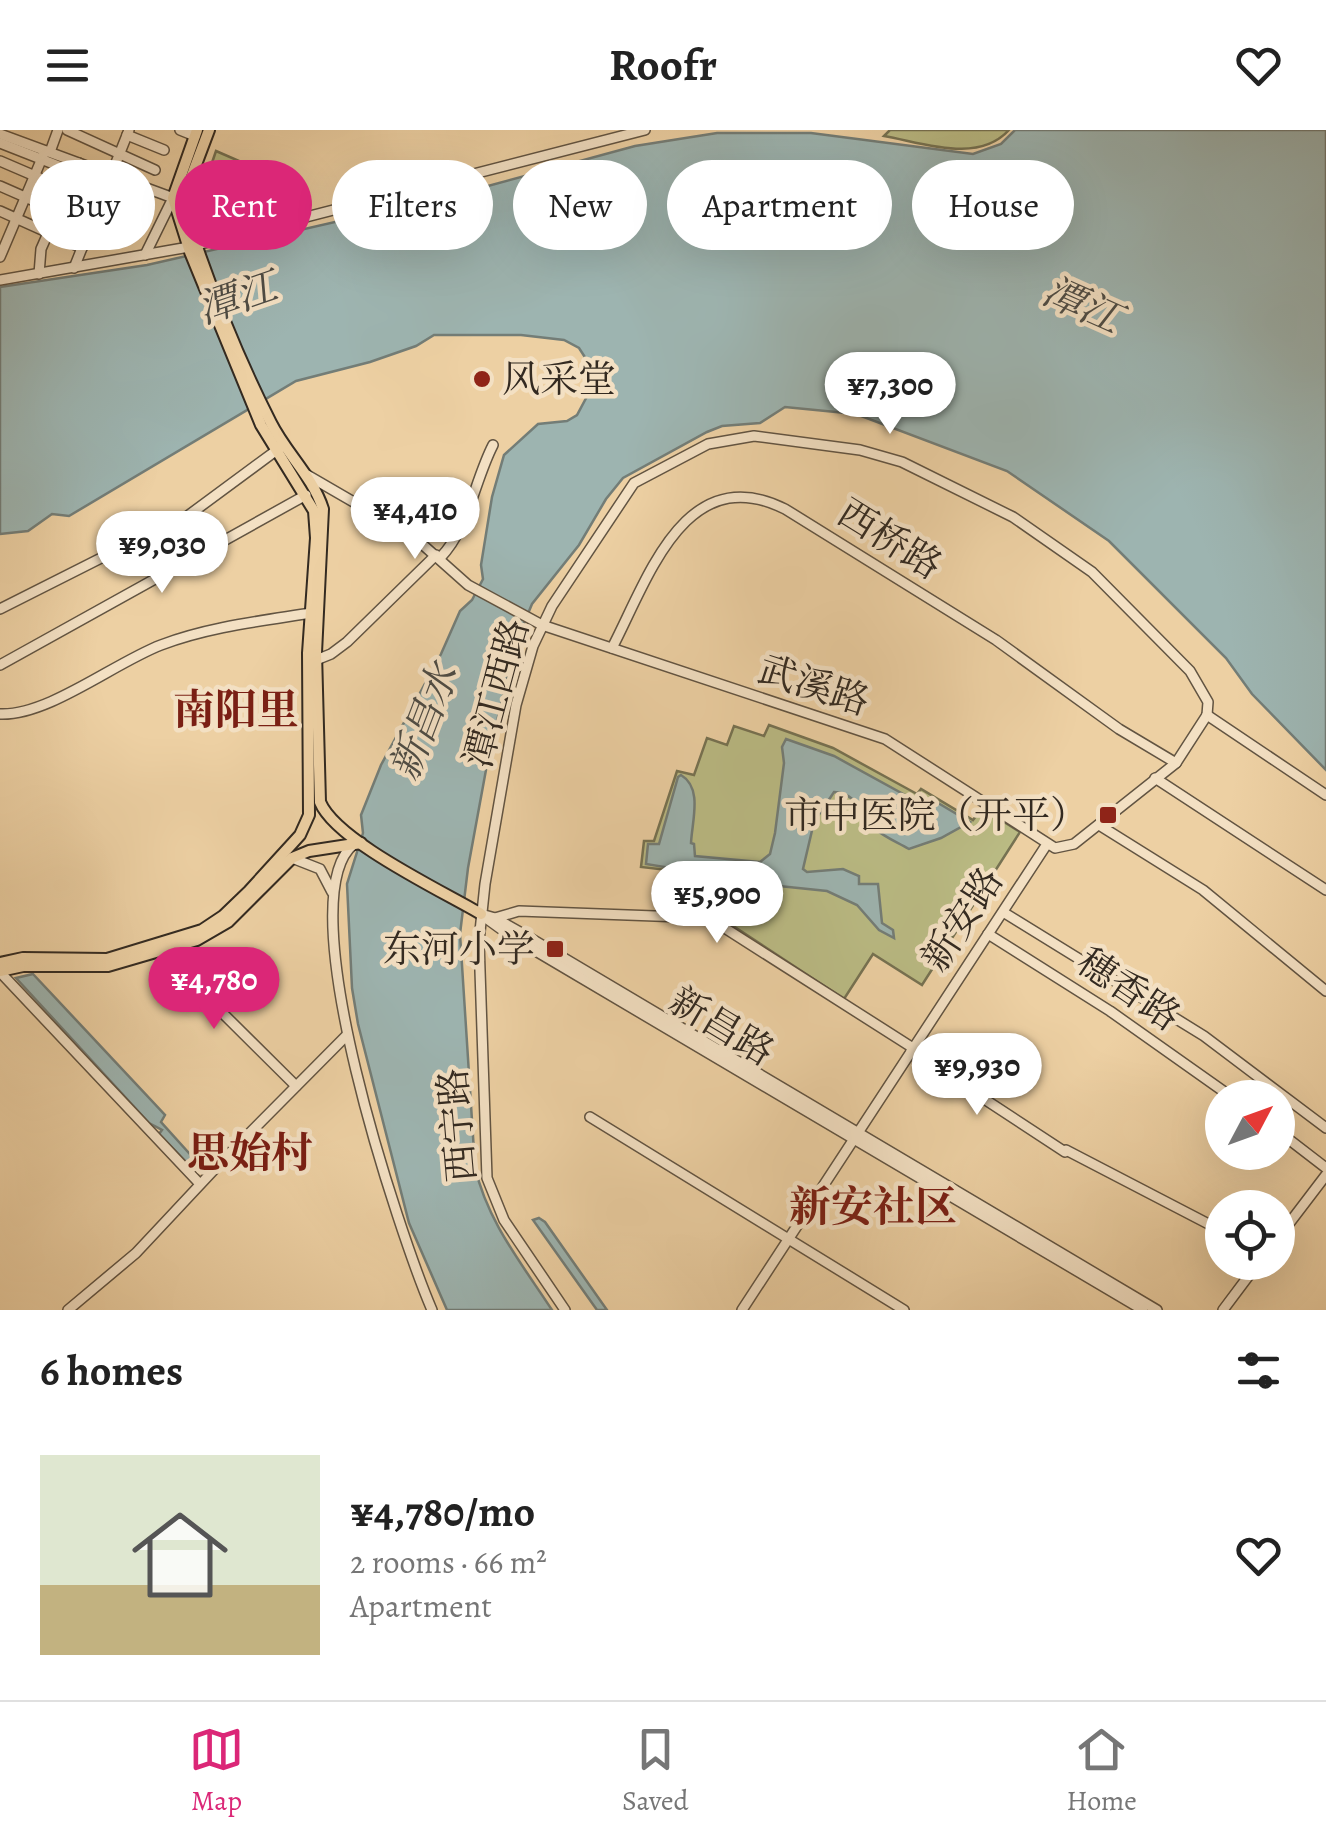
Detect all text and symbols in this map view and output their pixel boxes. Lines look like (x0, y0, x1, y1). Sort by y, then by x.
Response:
text: Roofr (609, 34, 717, 96)
icon: menu (40, 38, 95, 93)
icon: heart (1231, 38, 1286, 93)
chip: Buy (30, 160, 155, 250)
chip: Rent (175, 160, 312, 250)
chip: Filters (332, 160, 493, 250)
chip: New (513, 160, 647, 250)
chip: Apartment (667, 160, 892, 250)
chip: House (912, 160, 1074, 250)
water label: 潭江 (190, 257, 289, 337)
water label: 潭江 (1034, 264, 1134, 348)
pin: ¥7,300 (809, 352, 971, 437)
place label: 风采堂 (502, 353, 616, 405)
text: ¥7,300 (847, 362, 933, 406)
marker: 风采堂 (471, 368, 493, 390)
pin: ¥4,410 (334, 477, 496, 562)
text: ¥4,410 (373, 487, 457, 531)
street label: 西桥路 (828, 487, 952, 591)
pin: ¥9,030 (81, 511, 243, 596)
text: ¥9,030 (118, 521, 206, 565)
street label: 潭江西路 (451, 613, 541, 773)
street label: 武溪路 (752, 643, 876, 727)
water label: 新昌水 (377, 652, 473, 788)
district label: 南阳里 (173, 681, 299, 738)
place label: 市中医院（开平） (784, 789, 1088, 841)
marker: 市中医院（开平） (1097, 804, 1119, 826)
street label: 新安路 (909, 857, 1015, 981)
pin: ¥5,900 (636, 861, 798, 946)
text: ¥5,900 (673, 871, 761, 915)
place label: 东河小学 (383, 923, 535, 975)
street label: 穗香路 (1067, 936, 1191, 1042)
marker: 东河小学 (544, 938, 566, 960)
pin: ¥4,780 (133, 947, 295, 1032)
text: ¥4,780 (170, 957, 258, 1001)
street label: 新昌路 (660, 974, 784, 1078)
pin: ¥9,930 (896, 1033, 1058, 1118)
text: ¥9,930 (934, 1043, 1020, 1087)
street label: 西宁路 (426, 1066, 488, 1184)
north arrow (1205, 1080, 1295, 1170)
map controls (1205, 1080, 1295, 1280)
district label: 思始村 (187, 1124, 313, 1181)
district label: 新安社区 (789, 1178, 957, 1235)
button: locate (1205, 1190, 1295, 1280)
text: 6 homes (40, 1342, 183, 1399)
icon: filters (1231, 1343, 1286, 1398)
text: ¥4,780/mo (350, 1483, 535, 1540)
icon: home (120, 1495, 240, 1615)
icon: heart (1231, 1528, 1286, 1583)
text: 2 rooms · 66 m² (350, 1540, 547, 1584)
text: Apartment (350, 1584, 492, 1628)
tab: Map (189, 1722, 244, 1820)
tab: Saved (622, 1722, 689, 1820)
tab: Home (1067, 1722, 1137, 1820)

